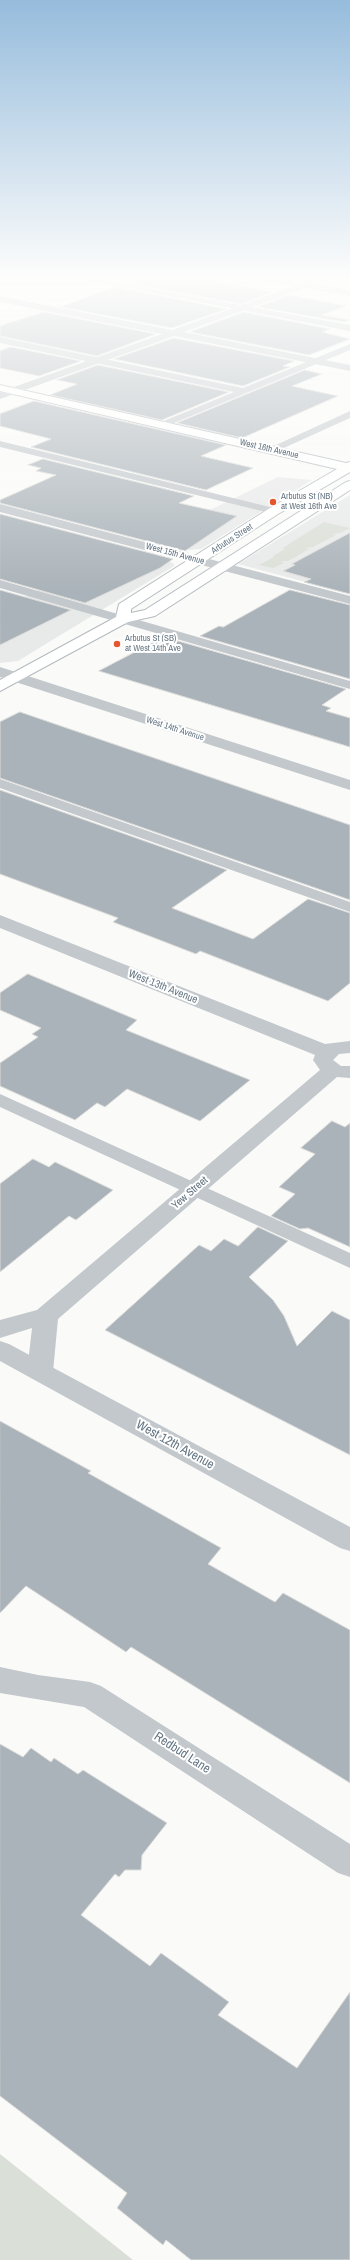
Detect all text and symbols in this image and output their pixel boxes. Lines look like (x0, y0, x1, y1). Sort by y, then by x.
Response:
street label: West 16th Avenue (239, 437, 299, 461)
place label: Arbutus St (NB) at West 16th Ave (281, 492, 337, 513)
marker: Arbutus St (NB) at West 16th Ave (268, 497, 278, 507)
street label: Arbutus Street (209, 522, 255, 556)
street label: West 15th Avenue (145, 541, 205, 567)
place label: Arbutus St (SB) at West 14th Ave (125, 634, 181, 655)
marker: Arbutus St (SB) at West 14th Ave (112, 639, 122, 649)
street label: West 14th Avenue (145, 715, 205, 743)
street label: West 13th Avenue (126, 967, 200, 1007)
street label: Yew Street (169, 1174, 211, 1212)
street label: West 12th Avenue (133, 1417, 217, 1473)
street label: Redbud Lane (151, 1729, 213, 1777)

